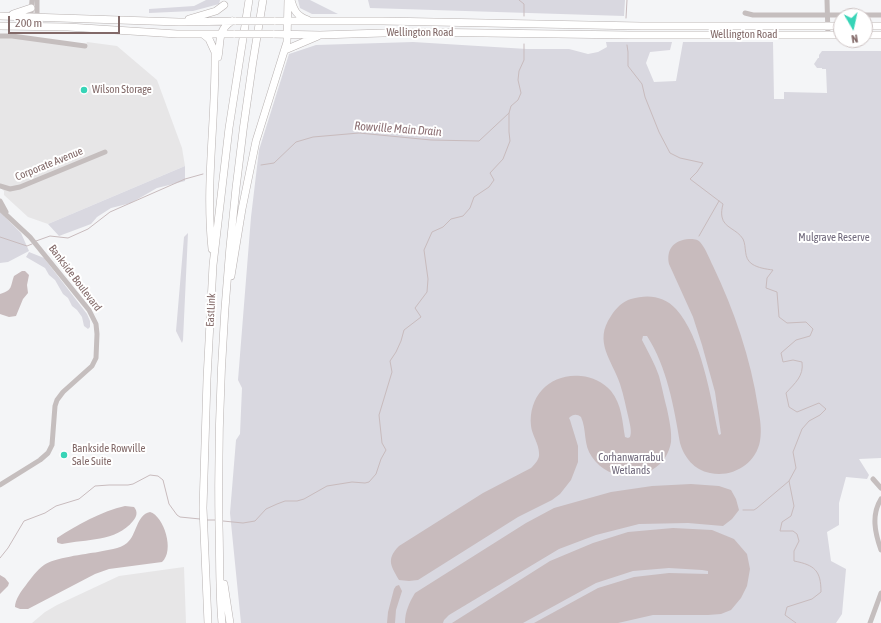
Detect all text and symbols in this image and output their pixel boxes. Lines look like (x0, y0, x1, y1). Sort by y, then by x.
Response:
scale bar (10, 8, 122, 34)
north arrow (833, 8, 873, 48)
text: 200 m (15, 16, 42, 30)
street label: Wellington Road (386, 26, 454, 40)
street label: Wellington Road (710, 28, 778, 42)
text: N (851, 32, 859, 45)
place label: Wilson Storage (92, 83, 152, 97)
marker: Wilson Storage (79, 85, 89, 95)
water label: Rowville Main Drain (354, 119, 442, 139)
street label: Corporate Avenue (13, 144, 85, 184)
park label: Mulgrave Reserve (798, 231, 870, 245)
street label: Bankside Boulevard (46, 242, 104, 314)
street label: EastLink (204, 293, 218, 327)
place label: Bankside Rowville Sale Suite (72, 442, 146, 468)
marker: Bankside Rowville Sale Suite (59, 450, 69, 460)
park label: Corhanwarrabul Wetlands (598, 451, 664, 477)

